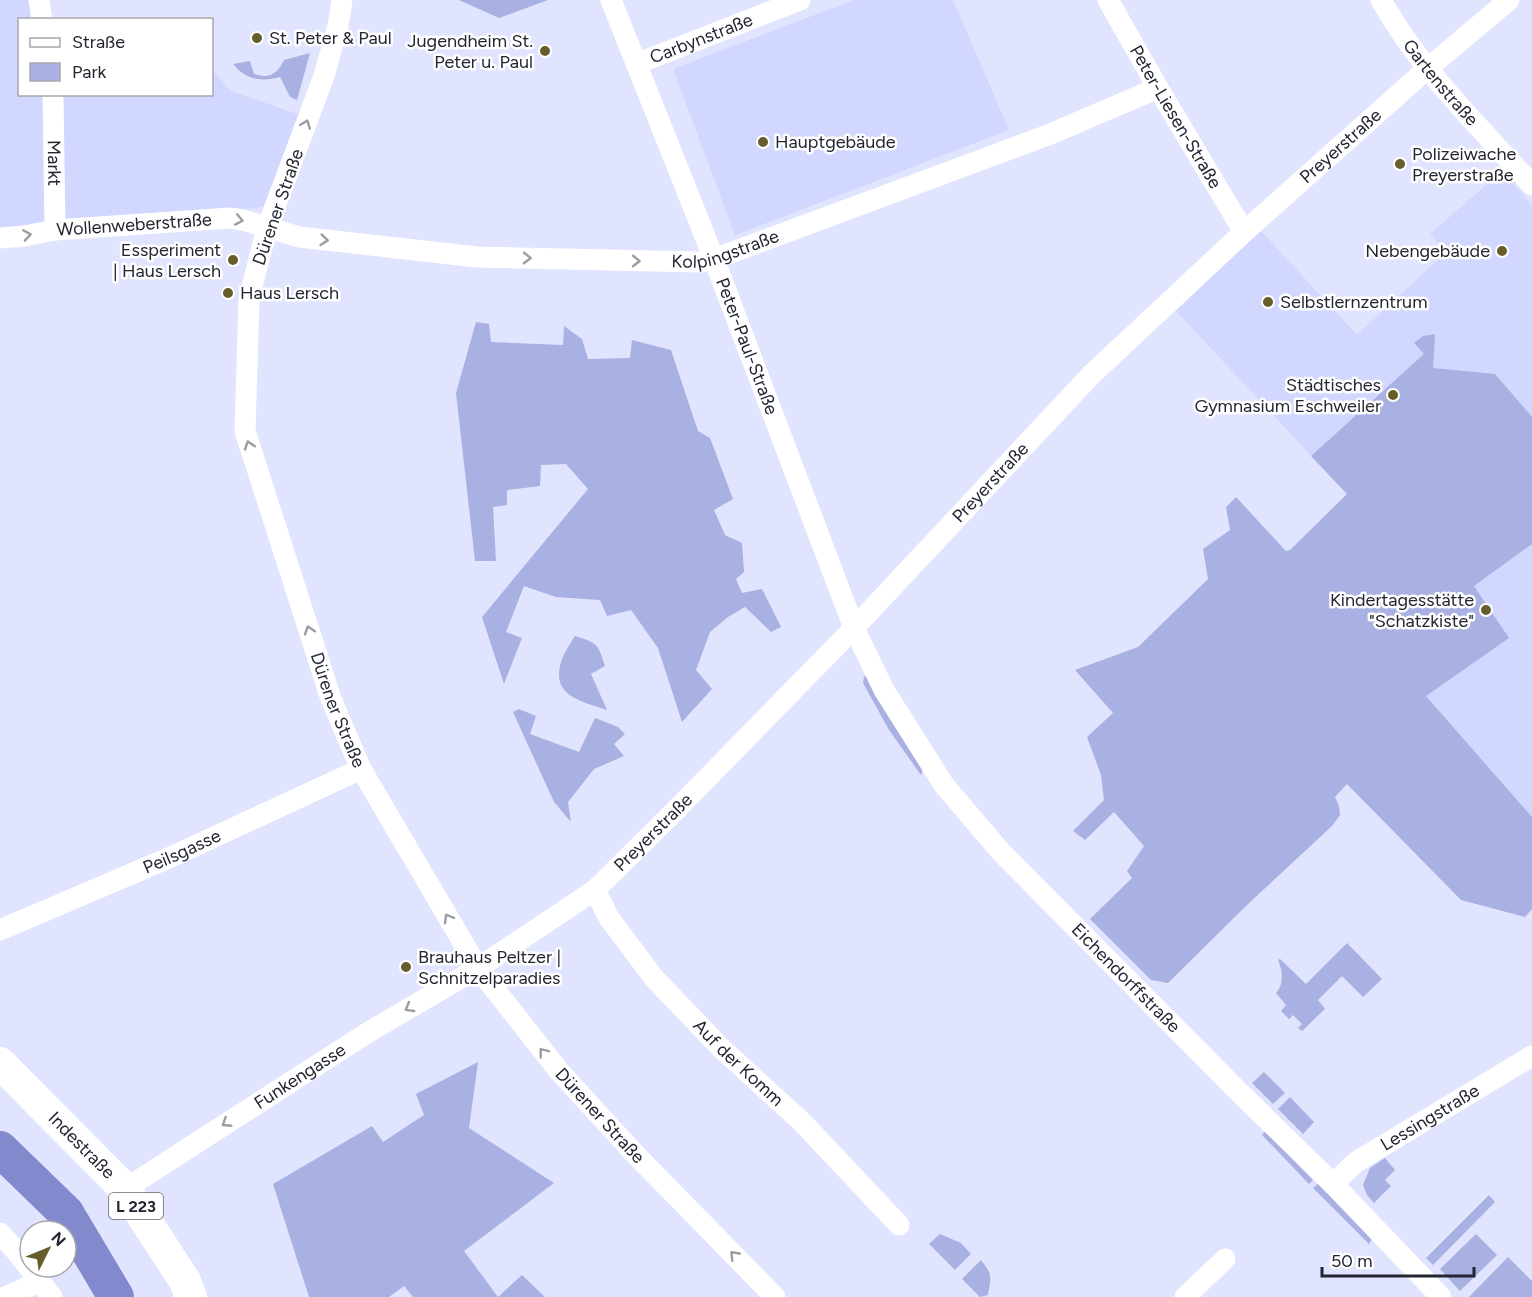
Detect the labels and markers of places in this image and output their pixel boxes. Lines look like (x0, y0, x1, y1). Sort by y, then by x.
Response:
place label: St. Peter & Paul (269, 27, 392, 49)
place label: Jugendheim St. Peter u. Paul (407, 30, 533, 73)
marker: St. Peter & Paul (250, 31, 264, 45)
marker: Jugendheim St. Peter u. Paul (538, 44, 552, 58)
place label: Hauptgebäude (775, 131, 896, 153)
marker: Hauptgebäude (756, 135, 770, 149)
place label: Polizeiwache Preyerstraße (1412, 143, 1517, 186)
marker: Polizeiwache Preyerstraße (1393, 157, 1407, 171)
place label: Essperiment | Haus Lersch (113, 239, 221, 282)
place label: Nebengebäude (1365, 240, 1490, 262)
marker: Nebengebäude (1495, 244, 1509, 258)
marker: Essperiment | Haus Lersch (226, 253, 240, 267)
place label: Haus Lersch (240, 282, 339, 304)
marker: Haus Lersch (221, 286, 235, 300)
place label: Selbstlernzentrum (1280, 291, 1427, 313)
marker: Selbstlernzentrum (1261, 295, 1275, 309)
place label: Städtisches Gymnasium Eschweiler (1194, 374, 1381, 417)
marker: Städtisches Gymnasium Eschweiler (1386, 388, 1400, 402)
place label: Kindertagesstätte "Schatzkiste" (1330, 589, 1474, 632)
marker: Kindertagesstätte "Schatzkiste" (1479, 603, 1493, 617)
place label: Brauhaus Peltzer | Schnitzelparadies (418, 946, 561, 989)
marker: Brauhaus Peltzer | Schnitzelparadies (399, 960, 413, 974)

